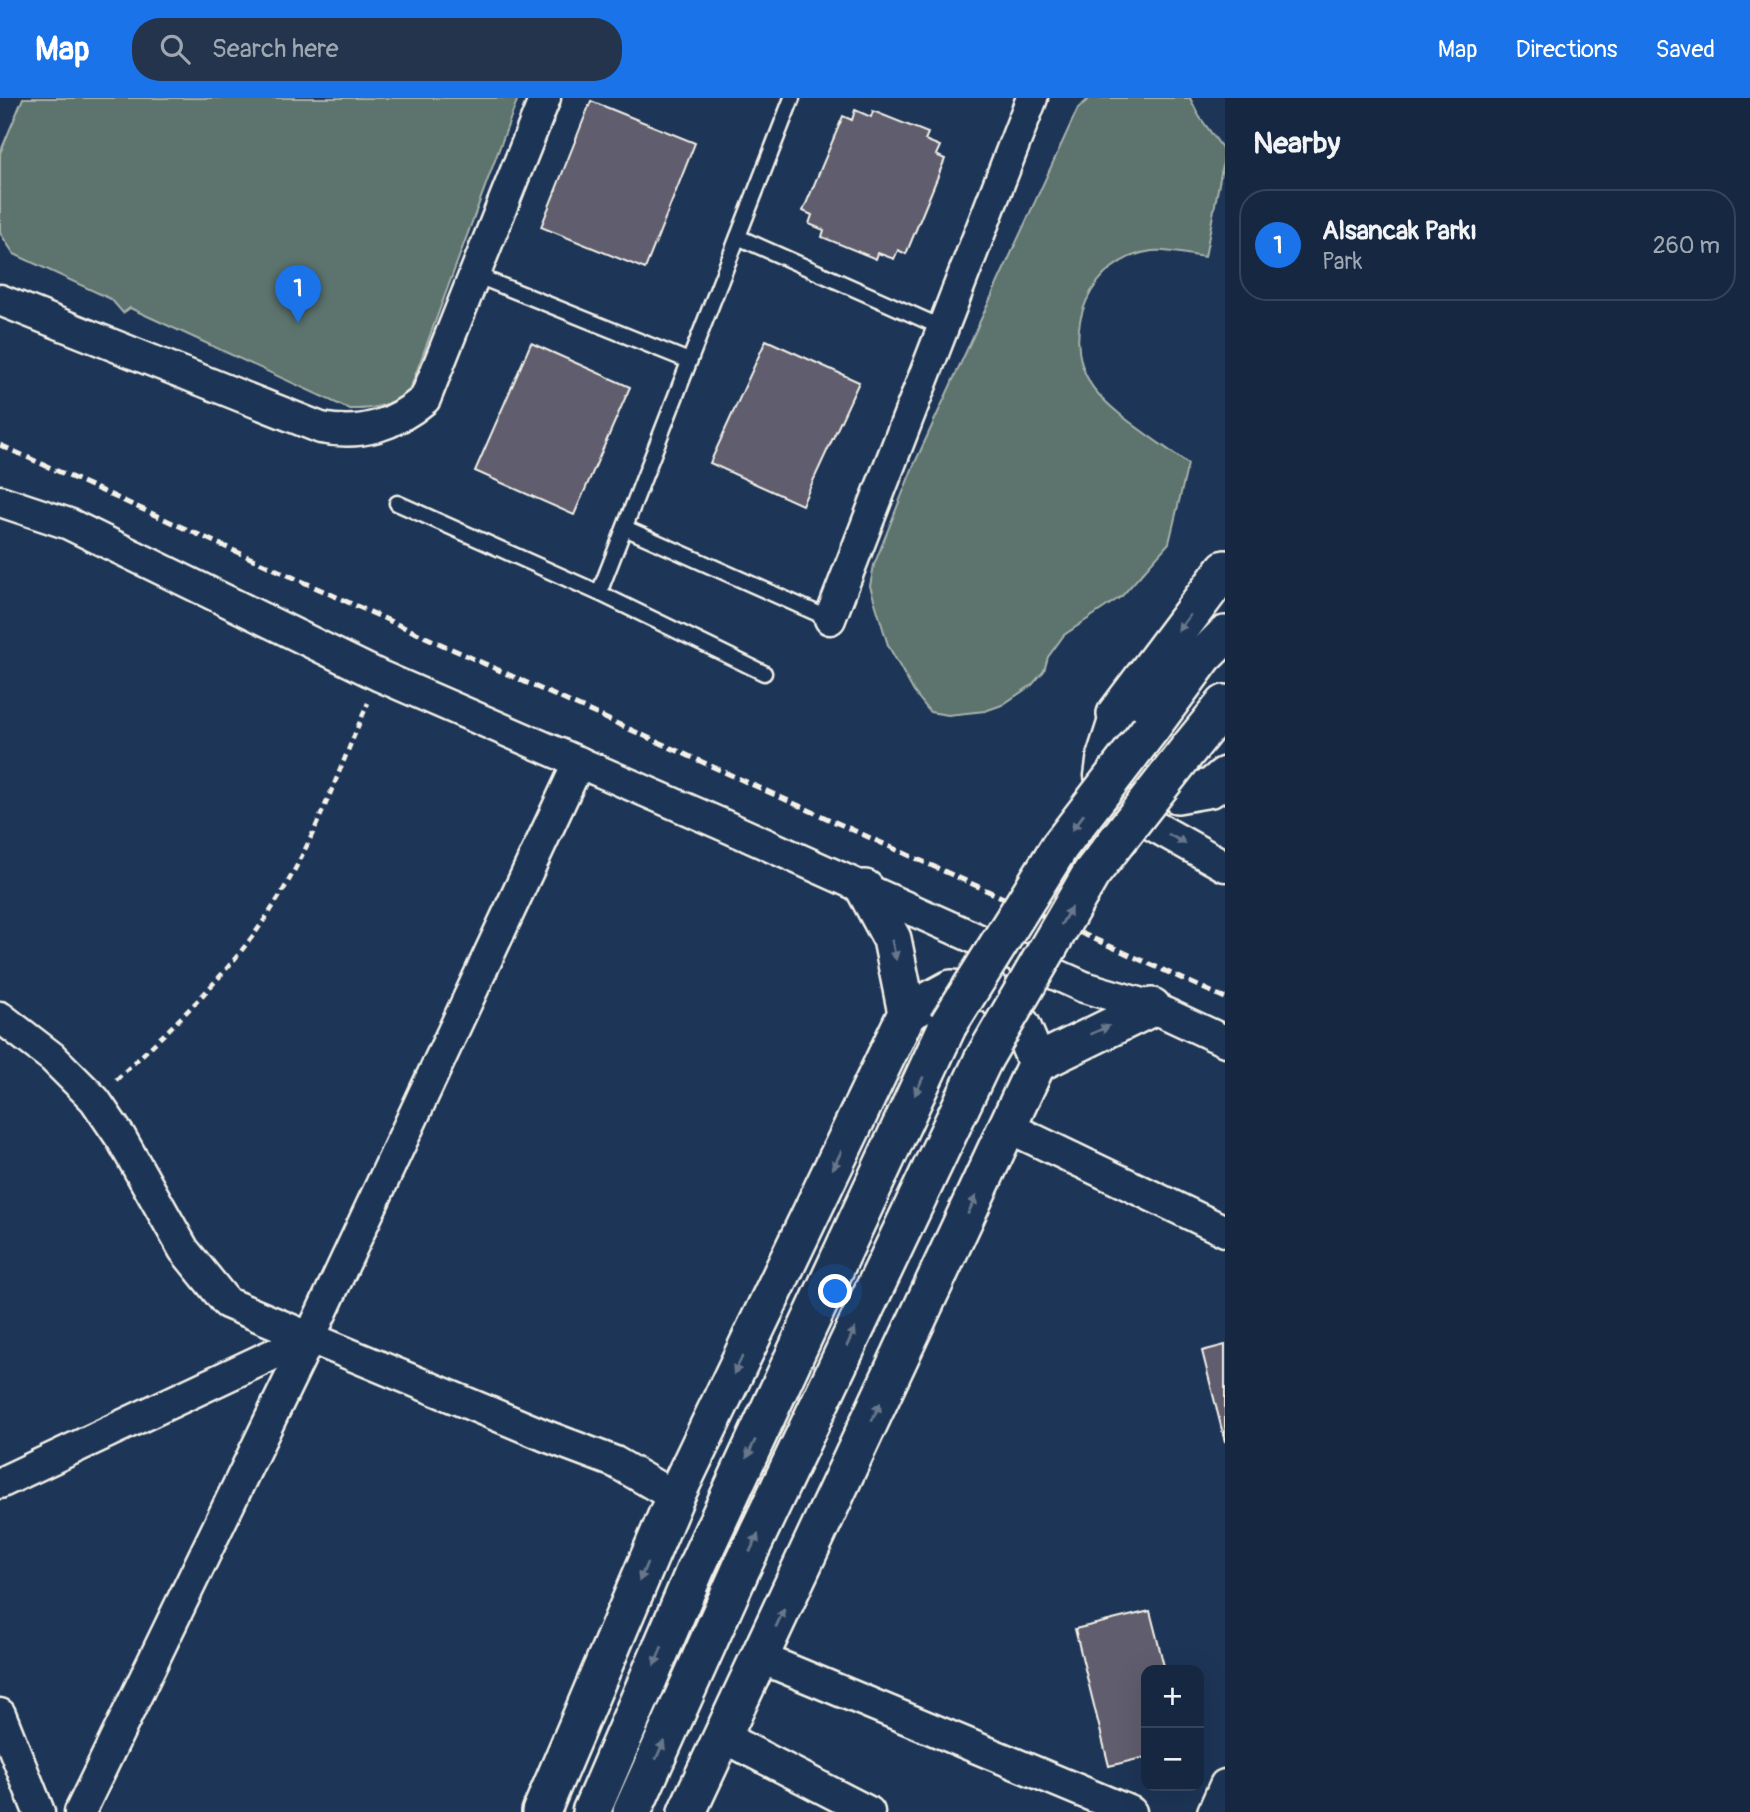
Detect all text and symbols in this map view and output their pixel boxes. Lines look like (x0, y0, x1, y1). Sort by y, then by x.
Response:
search box (132, 18, 622, 81)
text: Map (35, 29, 90, 70)
icon: search (156, 30, 194, 68)
text: Search here (212, 33, 339, 65)
text: Map (1438, 35, 1478, 64)
text: Directions (1516, 35, 1617, 64)
text: Saved (1655, 35, 1715, 64)
text: Nearby (1253, 125, 1340, 162)
text: Alsancak Parkı (1322, 215, 1477, 247)
text: 1 (1274, 231, 1283, 260)
text: 260 m (1653, 231, 1720, 260)
text: Park (1322, 247, 1362, 276)
pin: 1 (275, 265, 321, 323)
one-way arrow (1178, 614, 1192, 632)
one-way arrow (1071, 812, 1086, 830)
one-way arrow (1168, 833, 1187, 845)
one-way arrow (1060, 907, 1072, 926)
one-way arrow (889, 939, 900, 961)
one-way arrow (1090, 1024, 1110, 1036)
one-way arrow (913, 1076, 924, 1097)
one-way arrow (831, 1150, 842, 1170)
one-way arrow (966, 1195, 978, 1215)
your location (818, 1274, 852, 1308)
one-way arrow (846, 1327, 857, 1347)
one-way arrow (733, 1355, 744, 1375)
one-way arrow (871, 1401, 882, 1422)
one-way arrow (745, 1438, 756, 1459)
one-way arrow (748, 1533, 760, 1553)
one-way arrow (637, 1562, 649, 1582)
one-way arrow (774, 1608, 785, 1628)
one-way arrow (652, 1646, 664, 1666)
map controls (1141, 1665, 1204, 1791)
button: + (1141, 1665, 1204, 1728)
button: − (1141, 1728, 1204, 1791)
one-way arrow (654, 1740, 666, 1760)

